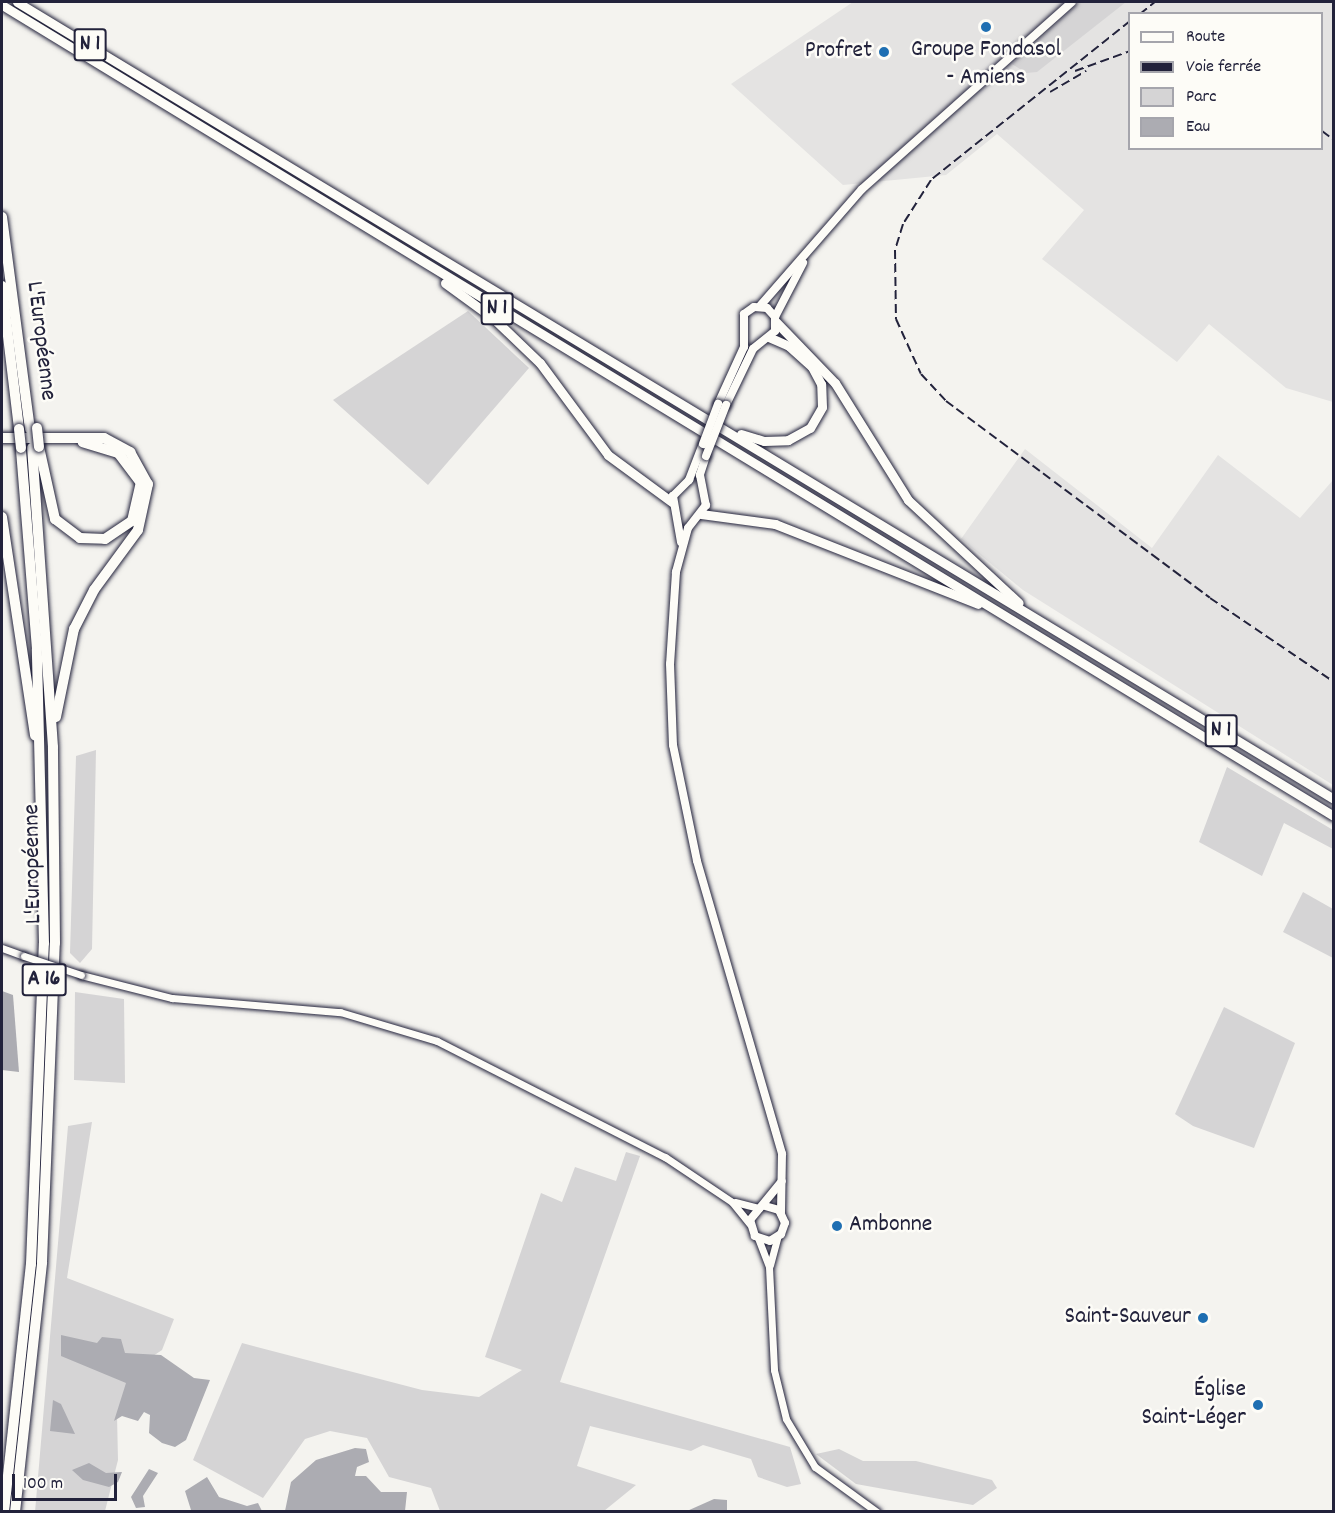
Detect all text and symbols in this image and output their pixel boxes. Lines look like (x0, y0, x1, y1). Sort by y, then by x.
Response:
legend (1128, 12, 1323, 150)
marker: Groupe Fondasol - Amiens (979, 20, 993, 34)
text: Route (1186, 25, 1225, 50)
road number: N 1 (74, 26, 106, 64)
place label: Groupe Fondasol - Amiens (911, 37, 1061, 93)
place label: Profret (805, 38, 872, 66)
marker: Profret (877, 45, 891, 59)
text: Voie ferrée (1186, 55, 1261, 80)
text: Parc (1186, 85, 1217, 110)
text: Eau (1186, 115, 1210, 140)
street label: L'Européenne (18, 280, 62, 402)
road number: N 1 (480, 290, 514, 328)
road number: N 1 (1204, 712, 1238, 750)
street label: L'Européenne (19, 804, 49, 924)
road number: A 16 (22, 961, 66, 999)
place label: Ambonne (849, 1212, 932, 1240)
marker: Ambonne (830, 1219, 844, 1233)
place label: Saint-Sauveur (1065, 1304, 1191, 1332)
marker: Saint-Sauveur (1196, 1311, 1210, 1325)
place label: Église Saint-Léger (1141, 1377, 1246, 1433)
marker: Église Saint-Léger (1251, 1398, 1265, 1412)
scale bar (15, 1462, 120, 1500)
text: 100 m (23, 1472, 63, 1497)

